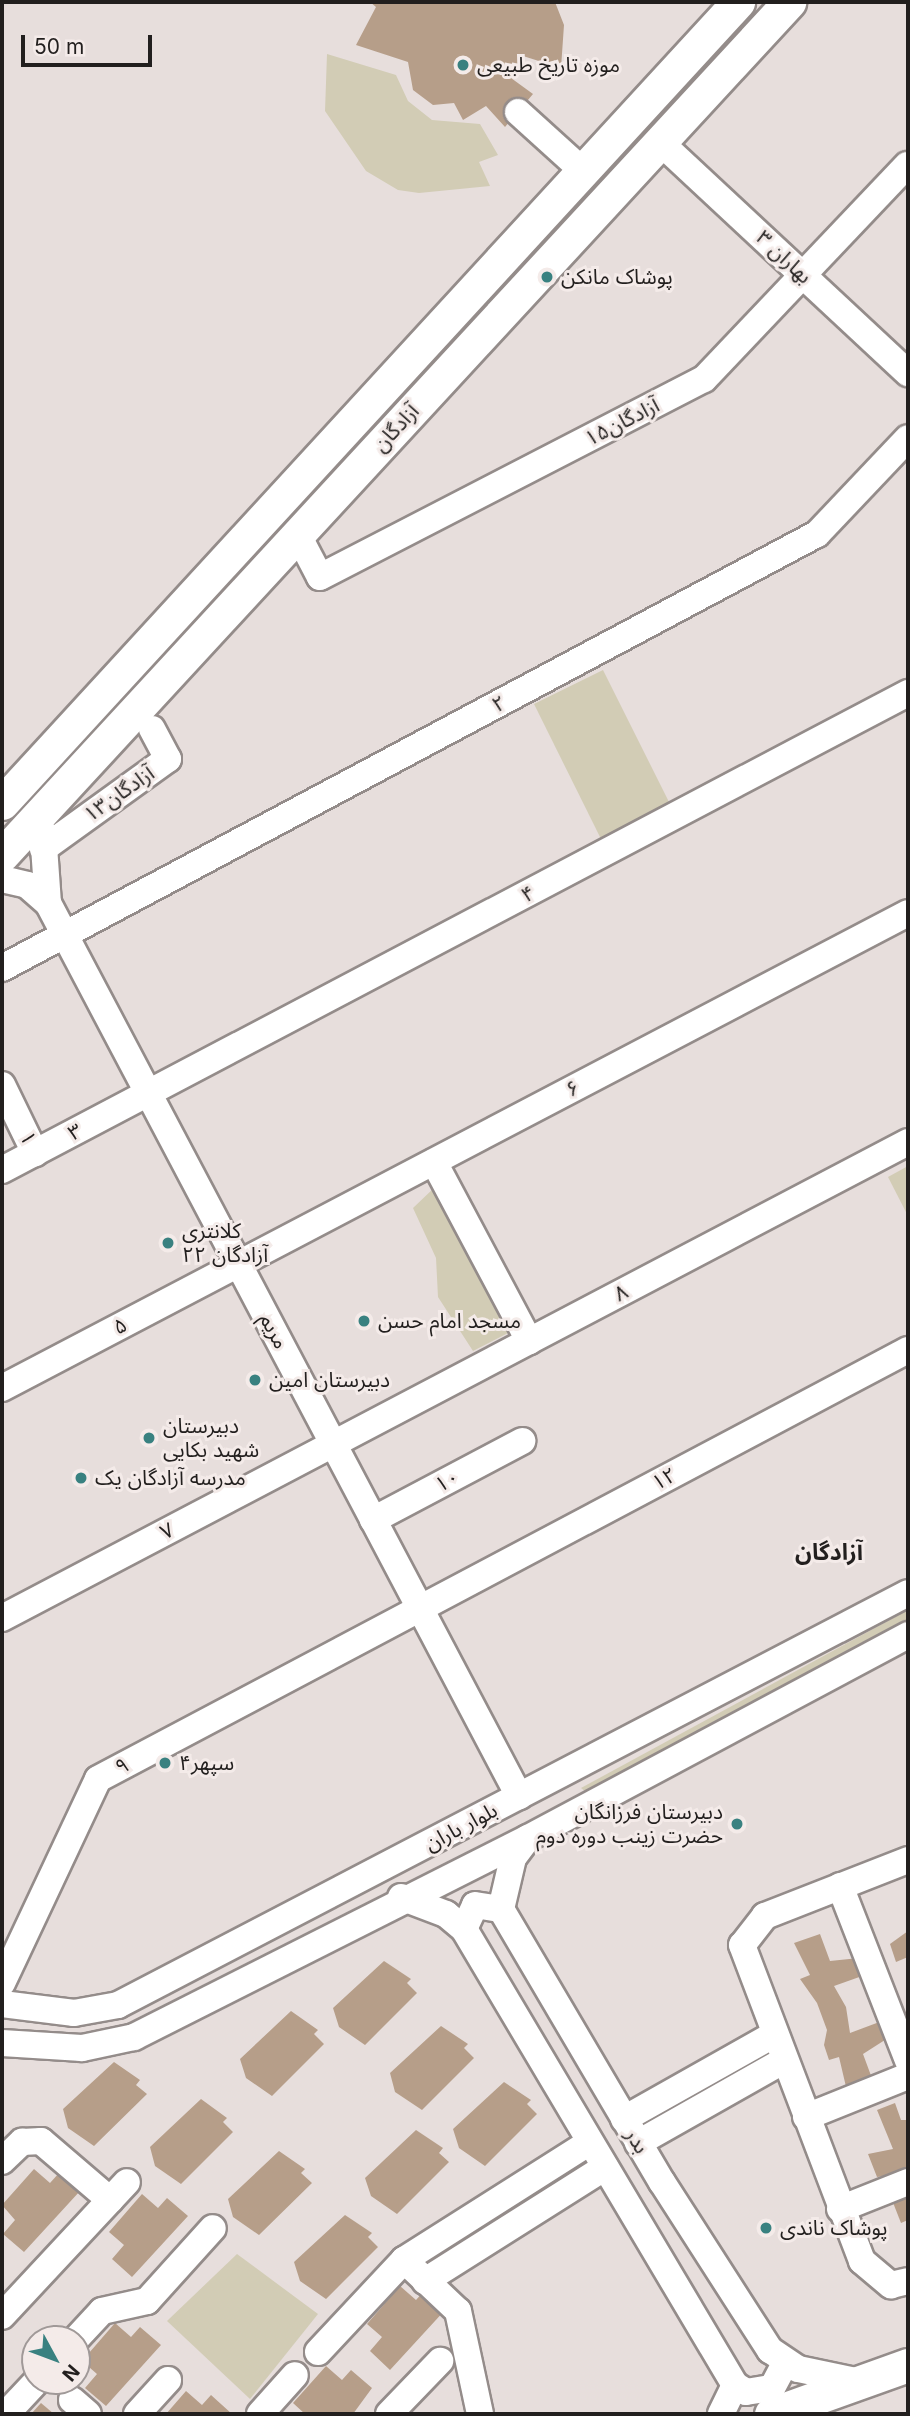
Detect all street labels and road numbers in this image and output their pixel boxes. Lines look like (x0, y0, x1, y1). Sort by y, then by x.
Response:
street label: بهاران ۳ (751, 225, 817, 289)
street label: آزادگان۱۵ (581, 393, 663, 451)
street label: آزادگان (368, 399, 424, 457)
street label: ۲ (488, 690, 510, 718)
street label: آزادگان۱۳ (79, 761, 159, 827)
street label: ۴ (517, 880, 539, 908)
street label: ۶ (562, 1075, 584, 1103)
street label: ۳ (64, 1118, 86, 1146)
street label: ۱ (14, 1127, 42, 1149)
street label: ۸ (610, 1279, 632, 1307)
street label: مریم (254, 1309, 294, 1353)
street label: ۵ (109, 1312, 131, 1340)
street label: ۱۲ (647, 1462, 681, 1496)
street label: ۱۰ (430, 1464, 464, 1498)
street label: ۷ (156, 1517, 178, 1545)
street label: ۹ (111, 1752, 133, 1780)
street label: بلوار باران (420, 1797, 502, 1857)
street label: بدر (620, 2124, 654, 2158)

